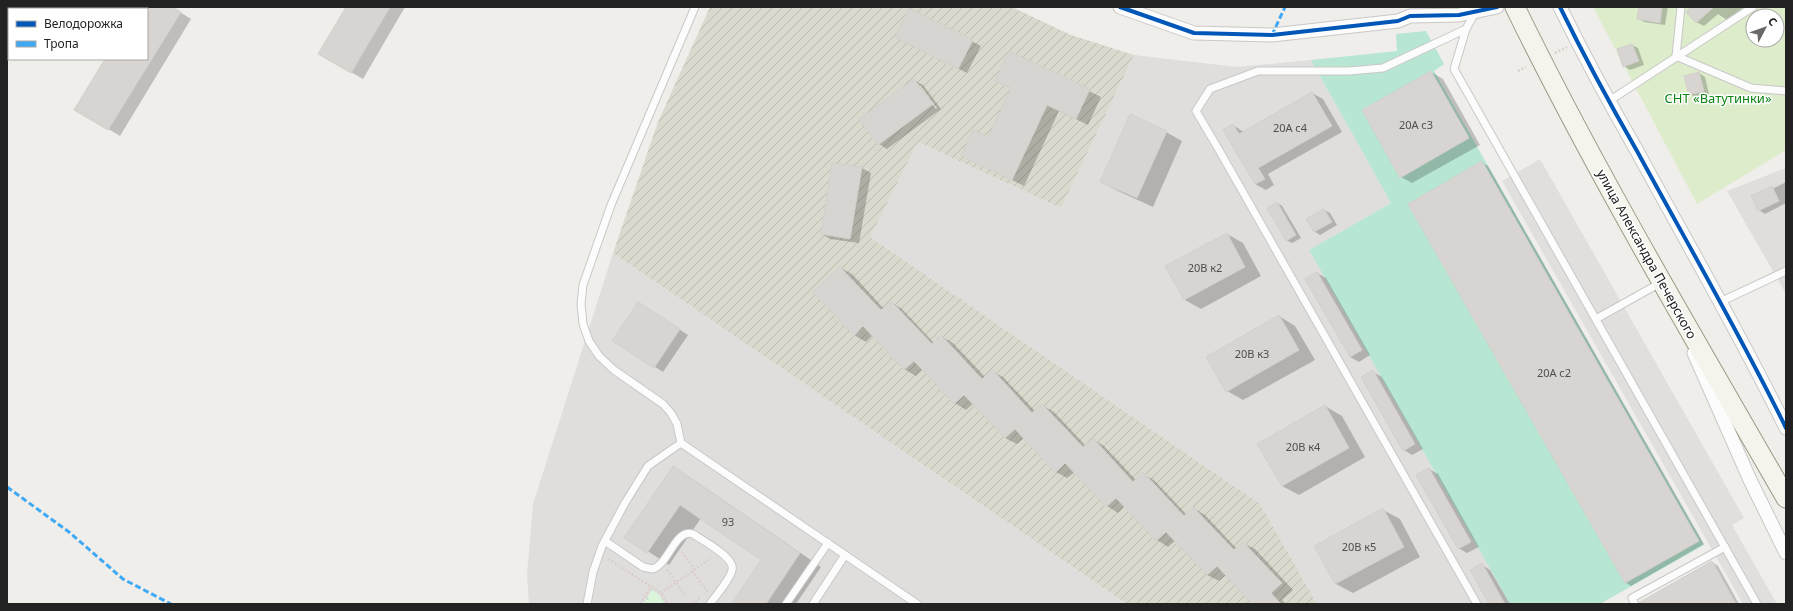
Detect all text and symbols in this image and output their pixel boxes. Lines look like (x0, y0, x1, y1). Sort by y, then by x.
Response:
legend (8, 8, 148, 60)
north arrow (1745, 8, 1785, 48)
text: С (1765, 14, 1781, 29)
text: Велодорожка (44, 15, 123, 32)
text: Тропа (44, 35, 79, 52)
park label: СНТ «Ватутинки» (1664, 89, 1772, 107)
house number: 20А с3 (1399, 117, 1433, 132)
house number: 20А с4 (1273, 120, 1308, 135)
street label: улица Александра Печерского (1593, 166, 1701, 342)
house number: 20В к2 (1188, 260, 1222, 275)
house number: 20В к3 (1235, 346, 1269, 361)
house number: 20А с2 (1537, 365, 1571, 380)
house number: 20В к4 (1286, 439, 1321, 454)
house number: 93 (722, 514, 734, 529)
house number: 20В к5 (1342, 539, 1376, 554)

